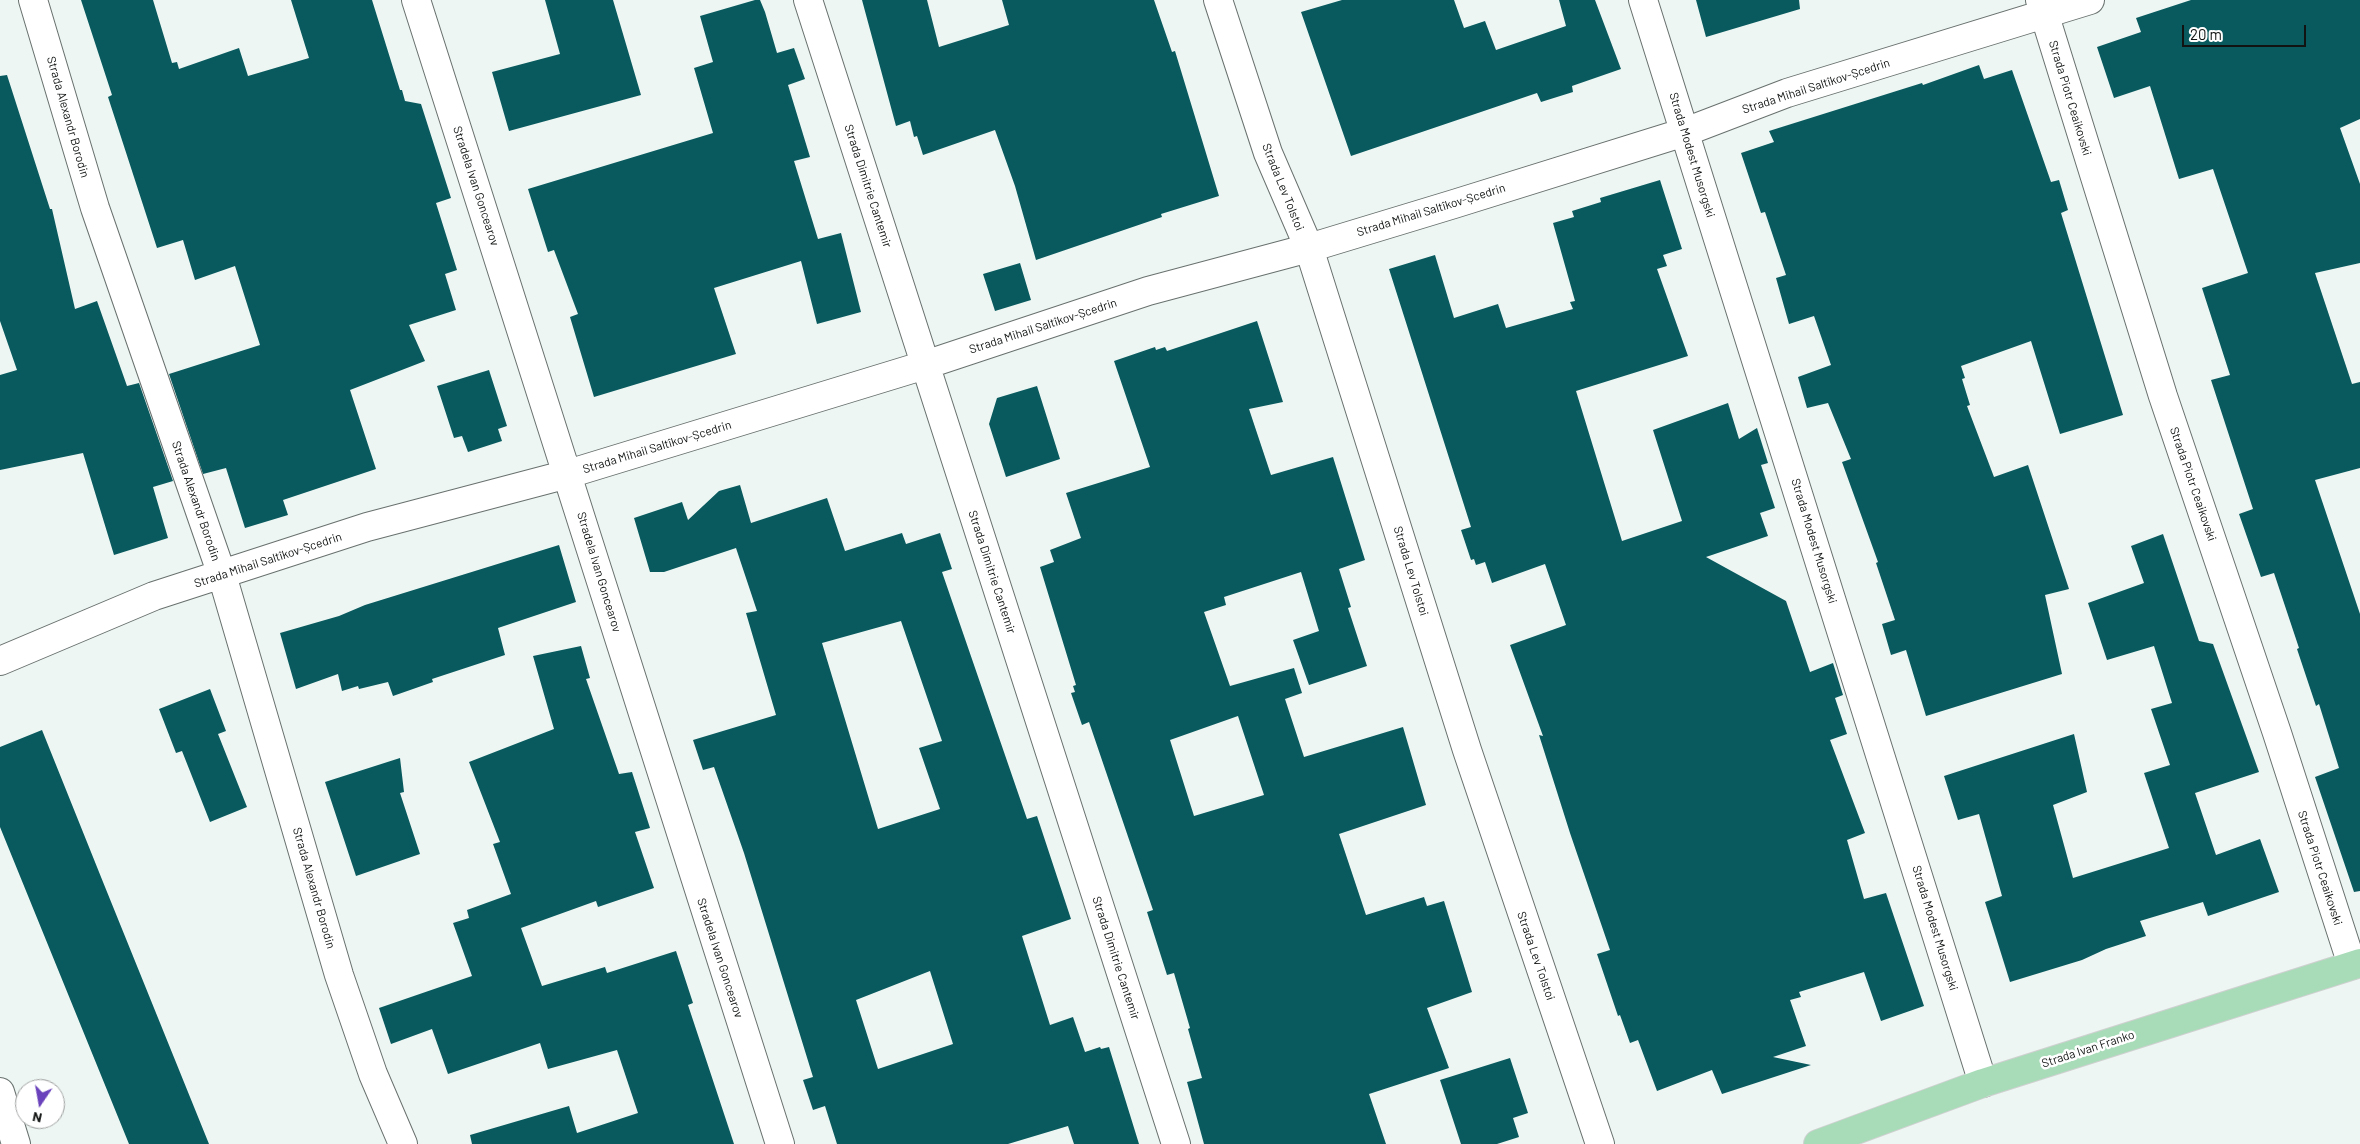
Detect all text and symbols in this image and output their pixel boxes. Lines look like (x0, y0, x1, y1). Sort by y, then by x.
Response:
scale bar (2185, 15, 2309, 47)
text: 20 m (2190, 25, 2222, 43)
street label: Strada Piotr Ceaikovski (2046, 39, 2094, 157)
street label: Strada Alexandr Borodin (44, 55, 92, 179)
street label: Strada Mihail Saltîkov-Șcedrin (1740, 55, 1892, 117)
street label: Strada Modest Musorgski (1666, 91, 1718, 219)
street label: Strada Dimitrie Cantemir (841, 123, 895, 249)
street label: Stradela Ivan Goncearov (450, 124, 502, 248)
street label: Strada Lev Tolstoi (1259, 141, 1307, 233)
street label: Strada Mihail Saltîkov-Șcedrin (1355, 181, 1507, 239)
street label: Strada Mihail Saltîkov-Șcedrin (967, 295, 1119, 357)
street label: Strada Mihail Saltîkov-Șcedrin (581, 418, 733, 476)
street label: Strada Piotr Ceaikovski (2167, 425, 2219, 543)
street label: Strada Alexandr Borodin (169, 439, 223, 563)
street label: Strada Modest Musorgski (1788, 477, 1840, 605)
street label: Strada Dimitrie Cantemir (965, 509, 1019, 635)
street label: Stradela Ivan Goncearov (574, 510, 624, 634)
street label: Strada Lev Tolstoi (1391, 524, 1431, 618)
street label: Strada Mihail Saltîkov-Șcedrin (192, 529, 344, 591)
street label: Strada Piotr Ceaikovski (2295, 809, 2345, 927)
street label: Strada Alexandr Borodin (290, 826, 338, 950)
street label: Strada Modest Musorgski (1909, 864, 1961, 992)
street label: Strada Dimitrie Cantemir (1089, 895, 1143, 1021)
street label: Stradela Ivan Goncearov (694, 896, 746, 1020)
street label: Strada Lev Tolstoi (1514, 910, 1558, 1002)
street label: Strada Ivan Franko (2040, 1027, 2136, 1071)
north arrow (15, 1079, 65, 1129)
text: N (31, 1109, 43, 1127)

